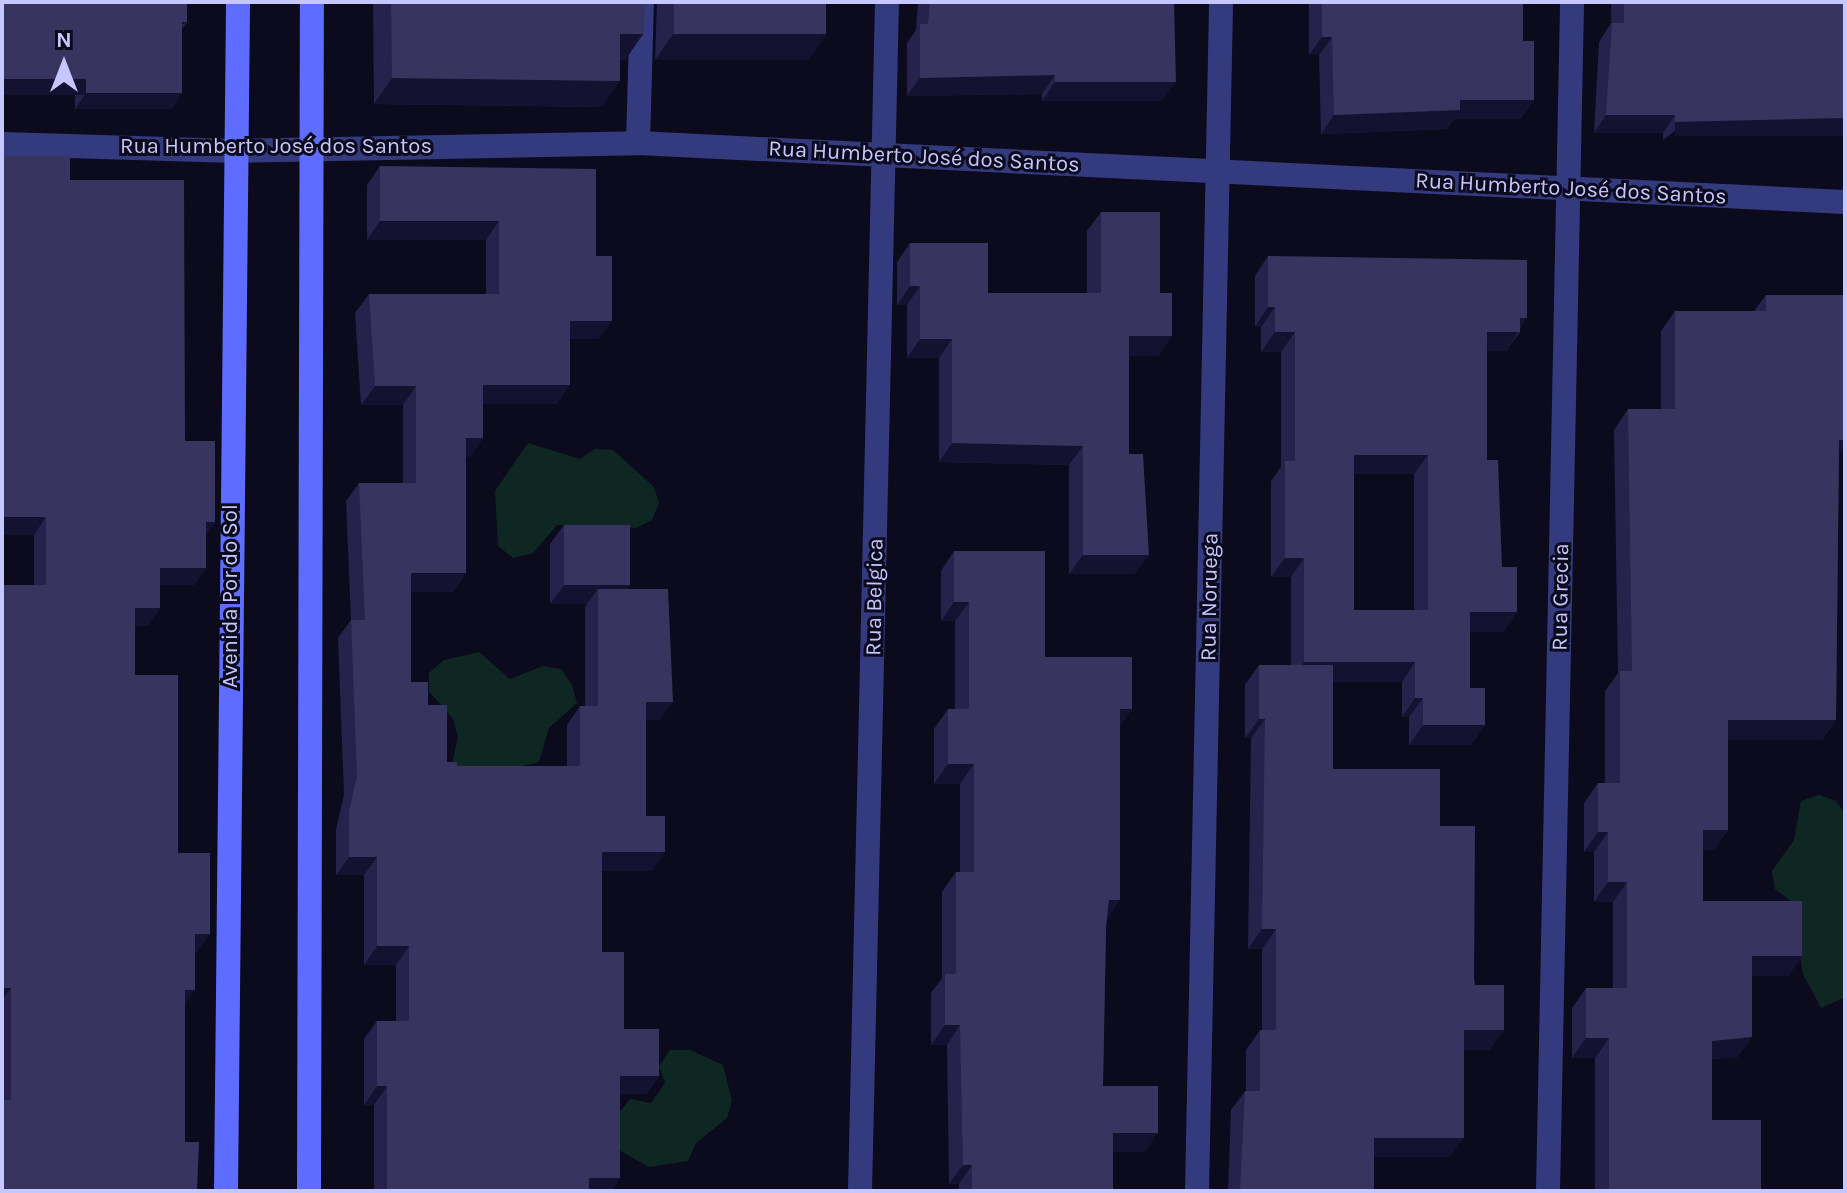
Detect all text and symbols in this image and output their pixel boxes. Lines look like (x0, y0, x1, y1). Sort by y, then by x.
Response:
north arrow (24, 24, 104, 104)
text: N (56, 27, 72, 53)
street label: Rua Humberto José dos Santos (120, 134, 432, 160)
street label: Rua Humberto José dos Santos (768, 136, 1080, 178)
street label: Rua Humberto José dos Santos (1415, 168, 1727, 210)
street label: Avenida Por do Sol (218, 504, 244, 688)
street label: Rua Noruega (1196, 533, 1224, 661)
street label: Rua Belgica (861, 538, 889, 656)
street label: Rua Grecia (1547, 543, 1575, 651)

